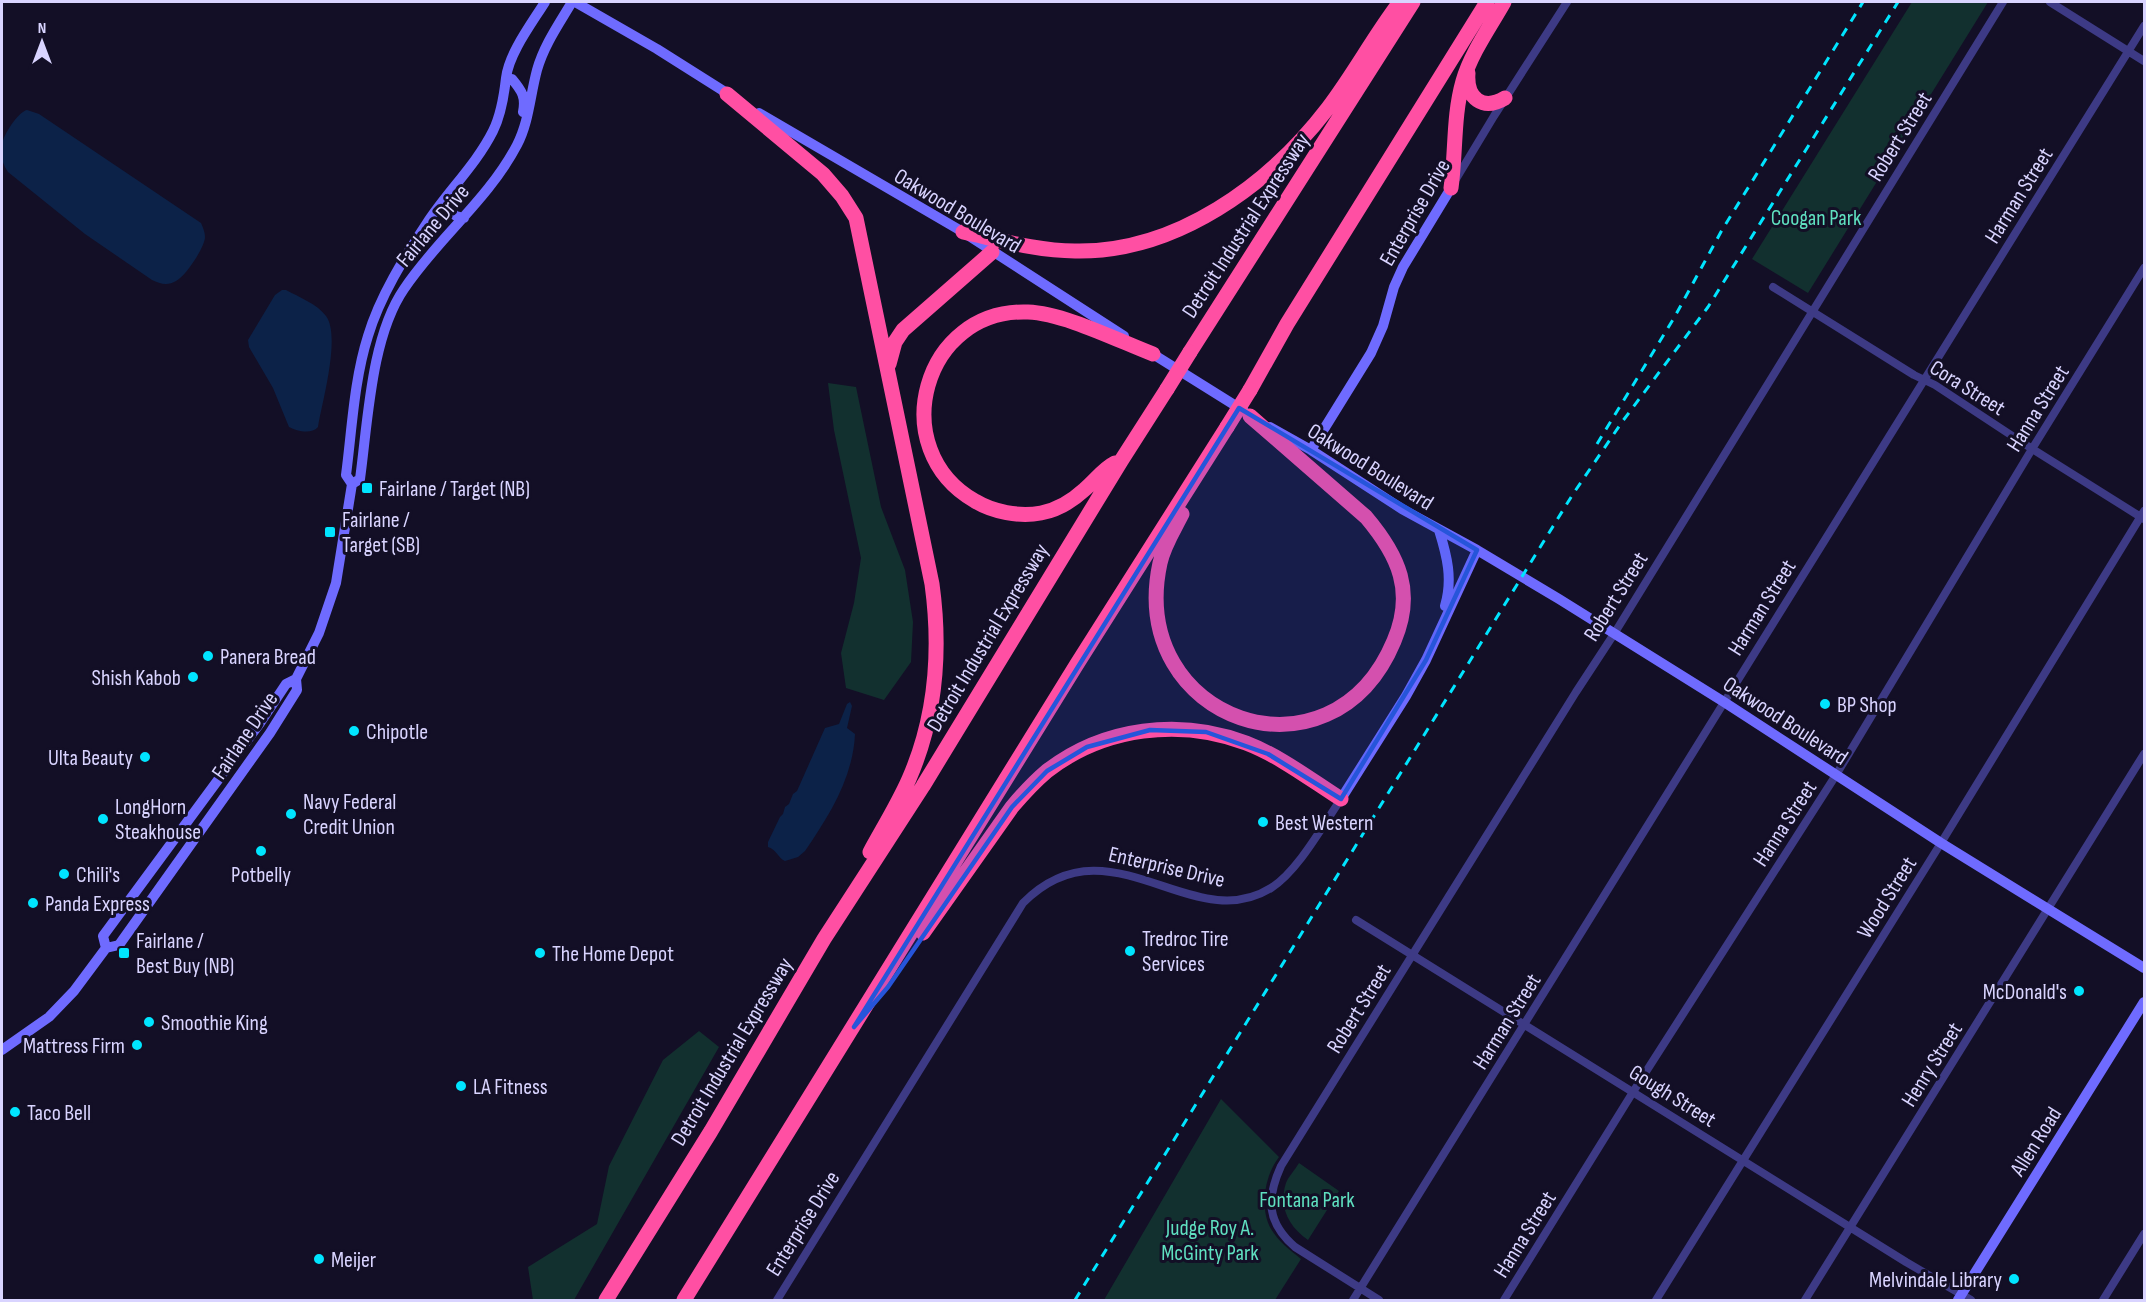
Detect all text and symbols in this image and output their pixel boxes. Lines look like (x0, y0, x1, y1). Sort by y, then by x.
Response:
north arrow (12, 12, 72, 72)
text: N (38, 19, 46, 38)
street label: Robert Street (1862, 87, 1938, 186)
street label: Detroit Industrial Expressway (1176, 128, 1316, 323)
street label: Harman Street (1979, 143, 2059, 249)
street label: Enterprise Drive (1374, 155, 1457, 271)
street label: Oakwood Boulevard (889, 163, 1026, 260)
street label: Fairlane Drive (391, 179, 475, 273)
park label: Coogan Park (1771, 205, 1862, 232)
street label: Cora Street (1924, 355, 2010, 422)
street label: Hanna Street (2001, 360, 2076, 457)
street label: Oakwood Boulevard (1302, 418, 1438, 517)
place label: Fairlane / Target (NB) (379, 476, 530, 503)
marker: Fairlane / Target (NB) (360, 481, 374, 495)
place label: Fairlane / Target (SB) (342, 507, 420, 559)
marker: Fairlane / Target (SB) (323, 525, 337, 539)
street label: Detroit Industrial Expressway (921, 538, 1055, 737)
street label: Robert Street (1578, 547, 1654, 646)
street label: Harman Street (1722, 555, 1802, 661)
place label: Panera Bread (220, 644, 316, 671)
marker: Panera Bread (201, 649, 215, 663)
place label: Shish Kabob (92, 665, 181, 692)
marker: Shish Kabob (186, 670, 200, 684)
street label: Oakwood Boulevard (1718, 671, 1853, 772)
street label: Fairlane Drive (206, 687, 284, 785)
place label: BP Shop (1837, 692, 1897, 719)
marker: BP Shop (1818, 697, 1832, 711)
place label: Chipotle (366, 719, 428, 746)
marker: Chipotle (347, 724, 361, 738)
place label: Ulta Beauty (48, 745, 133, 772)
marker: Ulta Beauty (138, 750, 152, 764)
street label: Hanna Street (1748, 776, 1823, 872)
place label: Navy Federal Credit Union (303, 789, 396, 841)
place label: LongHorn Steakhouse (115, 794, 201, 846)
marker: Navy Federal Credit Union (284, 807, 298, 821)
place label: Best Western (1275, 810, 1374, 837)
marker: LongHorn Steakhouse (96, 812, 110, 826)
marker: Best Western (1256, 815, 1270, 829)
street label: Enterprise Drive (1106, 841, 1227, 894)
marker: Potbelly (254, 844, 268, 858)
street label: Wood Street (1852, 852, 1923, 944)
place label: Chili's (76, 862, 120, 889)
place label: Potbelly (231, 862, 291, 889)
marker: Chili's (57, 867, 71, 881)
place label: Panda Express (45, 891, 150, 918)
marker: Panda Express (26, 896, 40, 910)
place label: Tredroc Tire Services (1142, 926, 1229, 978)
place label: Fairlane / Best Buy (NB) (136, 928, 234, 980)
place label: The Home Depot (552, 941, 674, 968)
marker: Tredroc Tire Services (1123, 944, 1137, 958)
marker: Fairlane / Best Buy (NB) (117, 946, 131, 960)
marker: The Home Depot (533, 946, 547, 960)
street label: Detroit Industrial Expressway (665, 952, 799, 1151)
street label: Robert Street (1321, 959, 1397, 1058)
street label: Harman Street (1467, 969, 1547, 1075)
place label: McDonald's (1983, 979, 2067, 1006)
marker: McDonald's (2072, 984, 2086, 998)
place label: Smoothie King (161, 1010, 268, 1037)
marker: Smoothie King (142, 1015, 156, 1029)
street label: Henry Street (1896, 1017, 1969, 1112)
place label: Mattress Firm (23, 1033, 125, 1060)
marker: Mattress Firm (130, 1038, 144, 1052)
street label: Gough Street (1624, 1059, 1721, 1134)
place label: LA Fitness (473, 1074, 548, 1101)
marker: LA Fitness (454, 1079, 468, 1093)
place label: Taco Bell (27, 1100, 91, 1127)
street label: Allen Road (2004, 1102, 2068, 1182)
marker: Taco Bell (8, 1105, 22, 1119)
street label: Enterprise Drive (760, 1166, 846, 1281)
street label: Hanna Street (1488, 1186, 1563, 1283)
park label: Fontana Park (1259, 1187, 1355, 1214)
park label: Judge Roy A. McGinty Park (1161, 1215, 1259, 1267)
place label: Meijer (331, 1247, 376, 1274)
marker: Meijer (312, 1252, 326, 1266)
place label: Melvindale Library (1869, 1267, 2002, 1294)
marker: Melvindale Library (2007, 1272, 2021, 1286)

